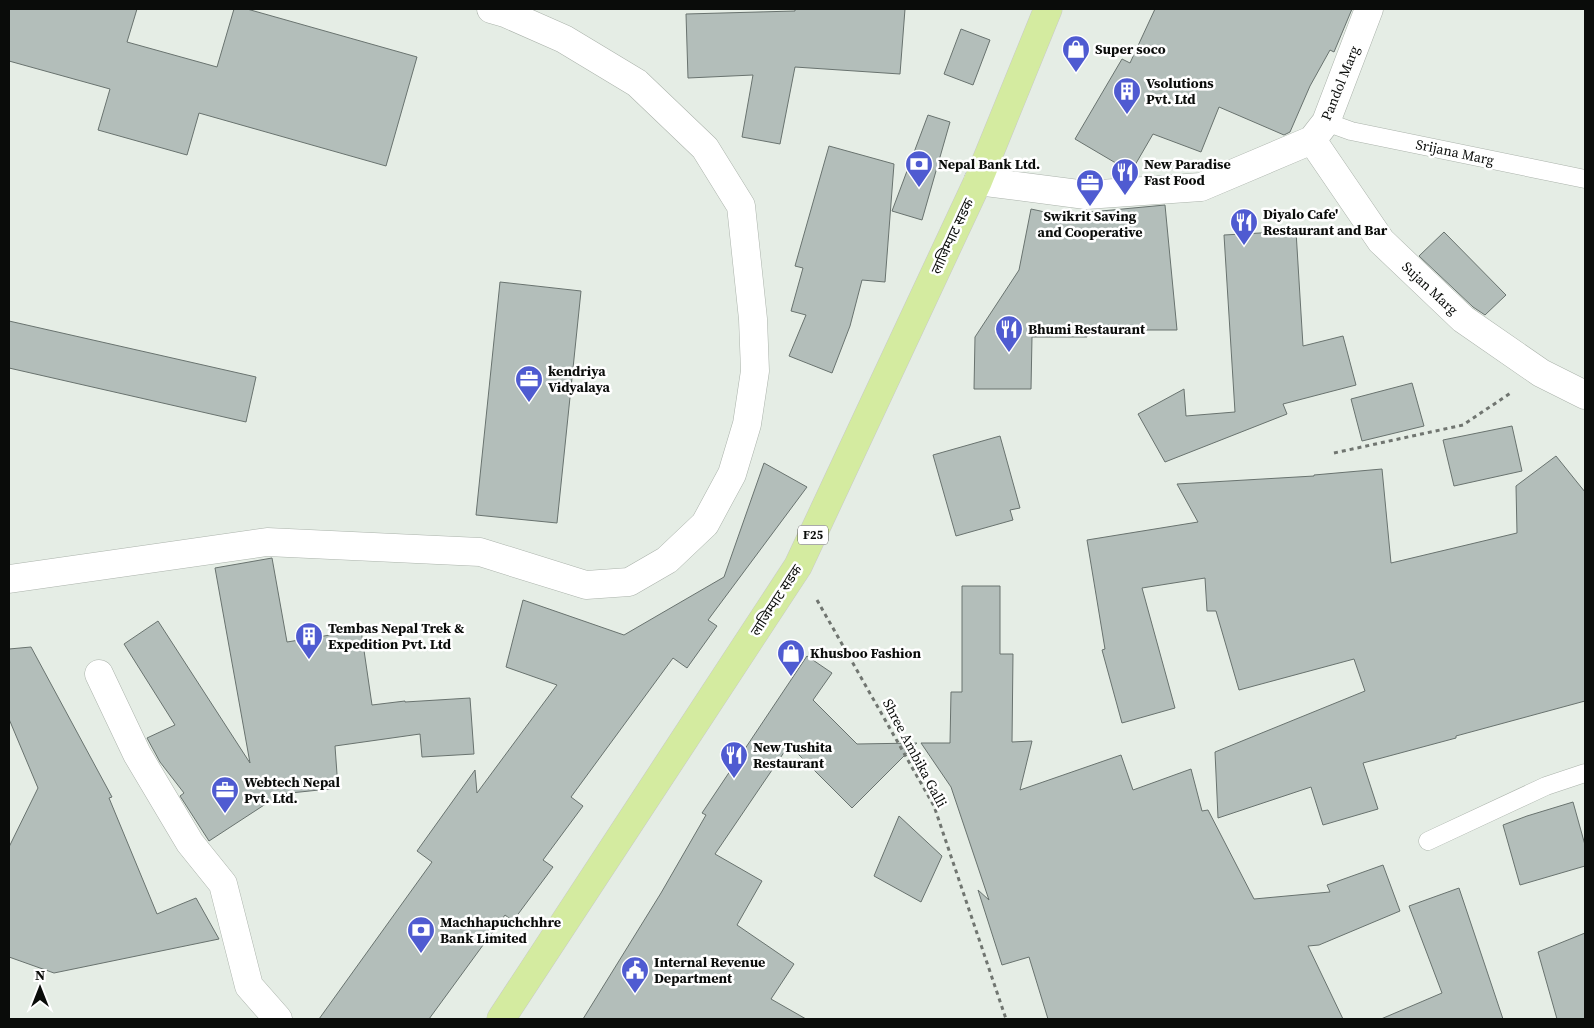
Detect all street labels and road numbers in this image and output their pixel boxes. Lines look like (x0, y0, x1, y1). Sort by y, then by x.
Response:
street label: Pandol Marg (1316, 43, 1364, 123)
street label: Srijana Marg (1414, 134, 1496, 170)
street label: लाजिम्पाट सडक (926, 195, 978, 277)
street label: Sujan Marg (1397, 257, 1463, 319)
road number: F25 (798, 526, 828, 544)
street label: लाजिम्पाट सडक (746, 560, 807, 639)
street label: Shree Ambika Galli (878, 695, 952, 811)

